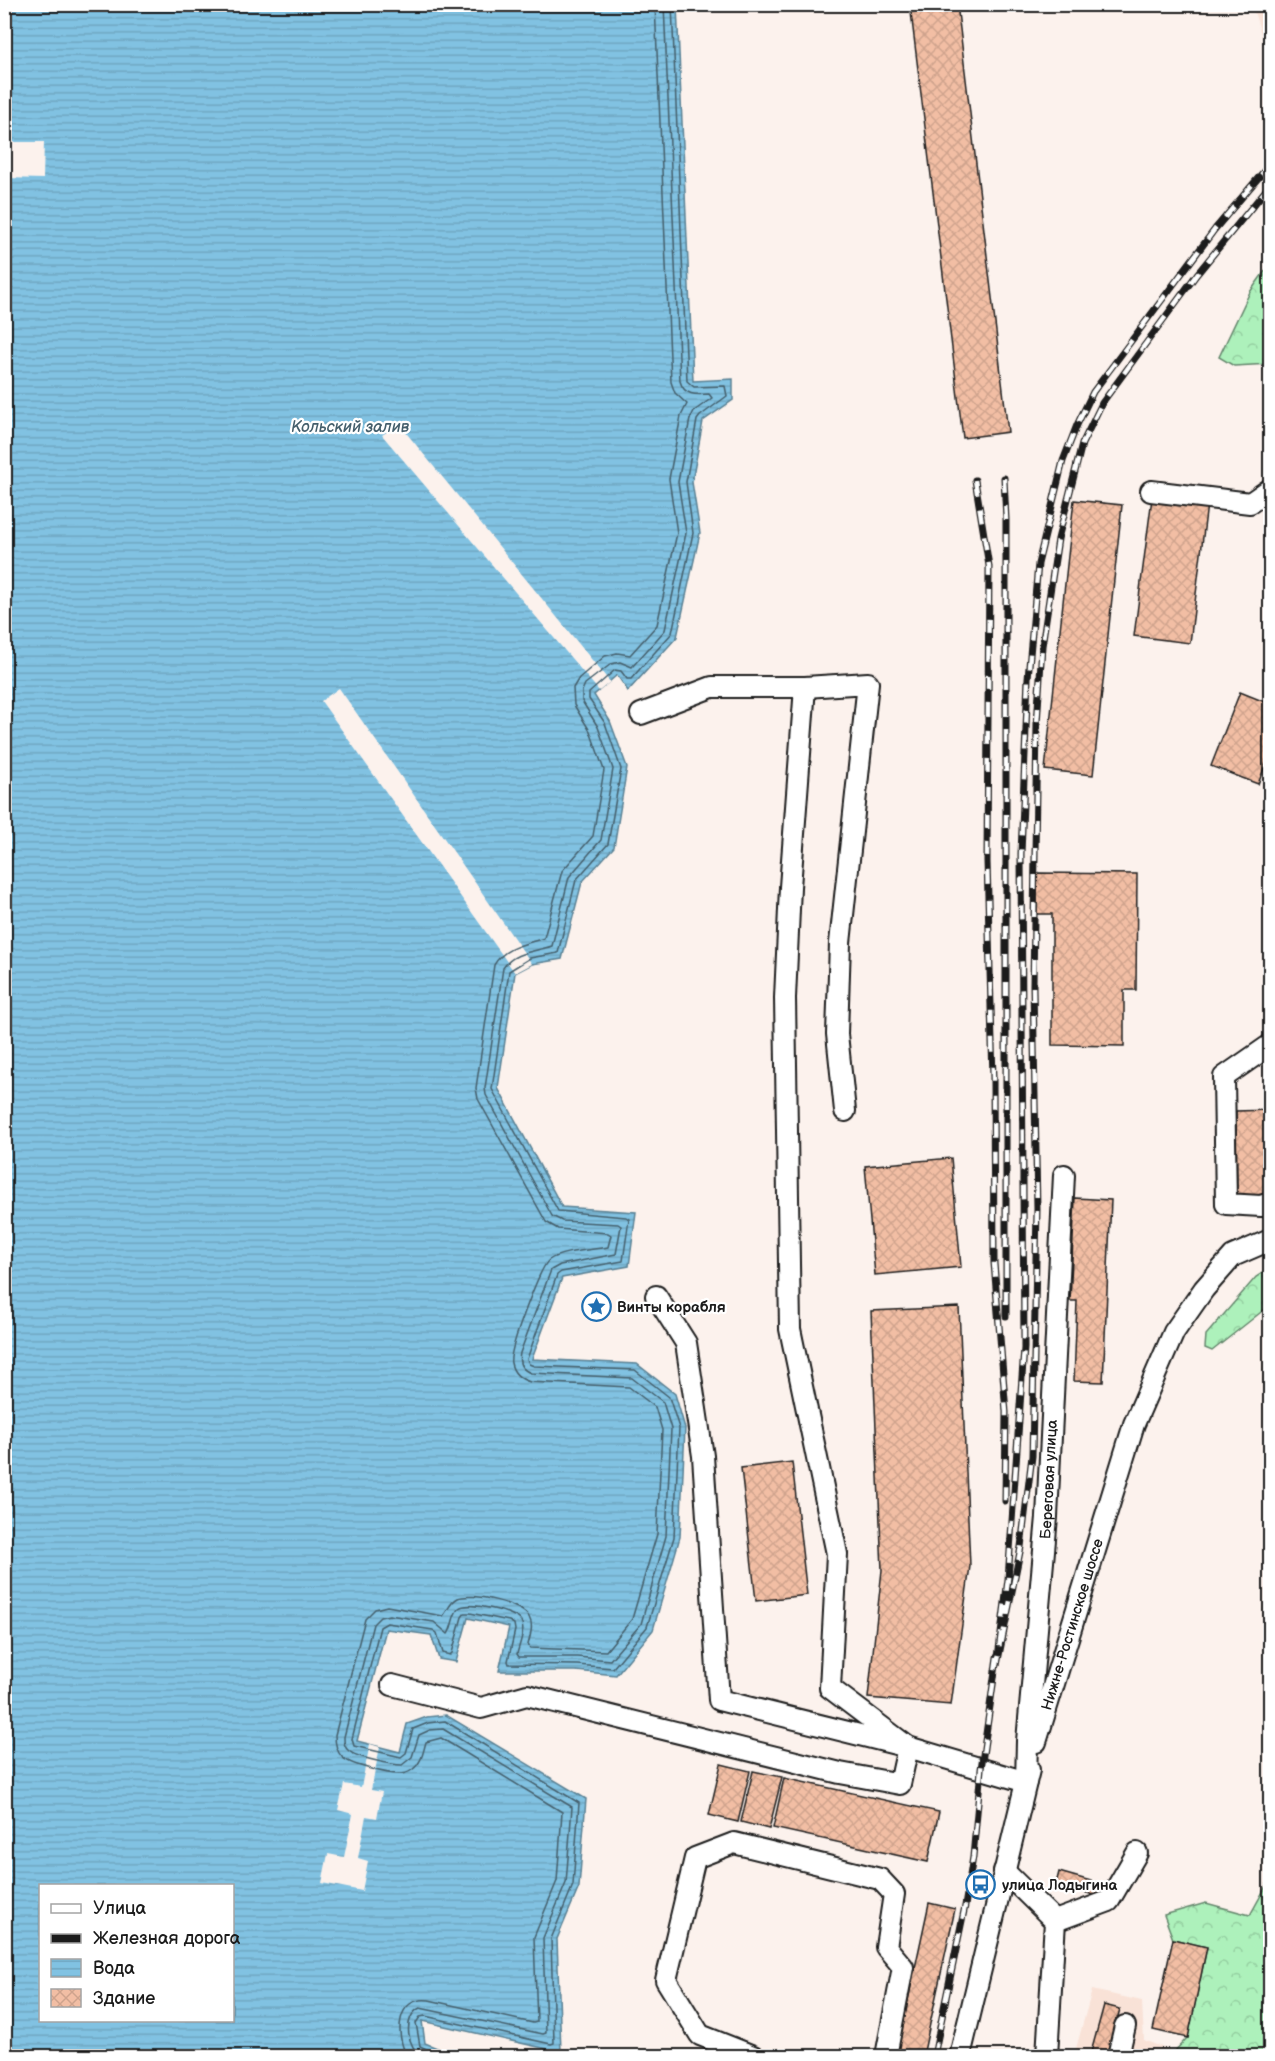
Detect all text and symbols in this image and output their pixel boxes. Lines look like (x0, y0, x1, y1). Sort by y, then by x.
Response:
water label: Кольский залив (291, 418, 410, 437)
place icon: Винты корабля (580, 1291, 612, 1323)
place label: Винты корабля (617, 1298, 726, 1317)
street label: Береговая улица (1036, 1419, 1062, 1540)
street label: Нижне-Ростинское шоссе (1037, 1536, 1108, 1713)
bus stop icon: улица Лодыгина (965, 1869, 997, 1901)
place label: улица Лодыгина (1002, 1876, 1118, 1895)
legend (39, 1884, 234, 2022)
text: Улица (93, 1898, 147, 1919)
text: Железная дорога (93, 1928, 241, 1949)
text: Вода (93, 1958, 135, 1979)
text: Здание (93, 1988, 155, 2009)

